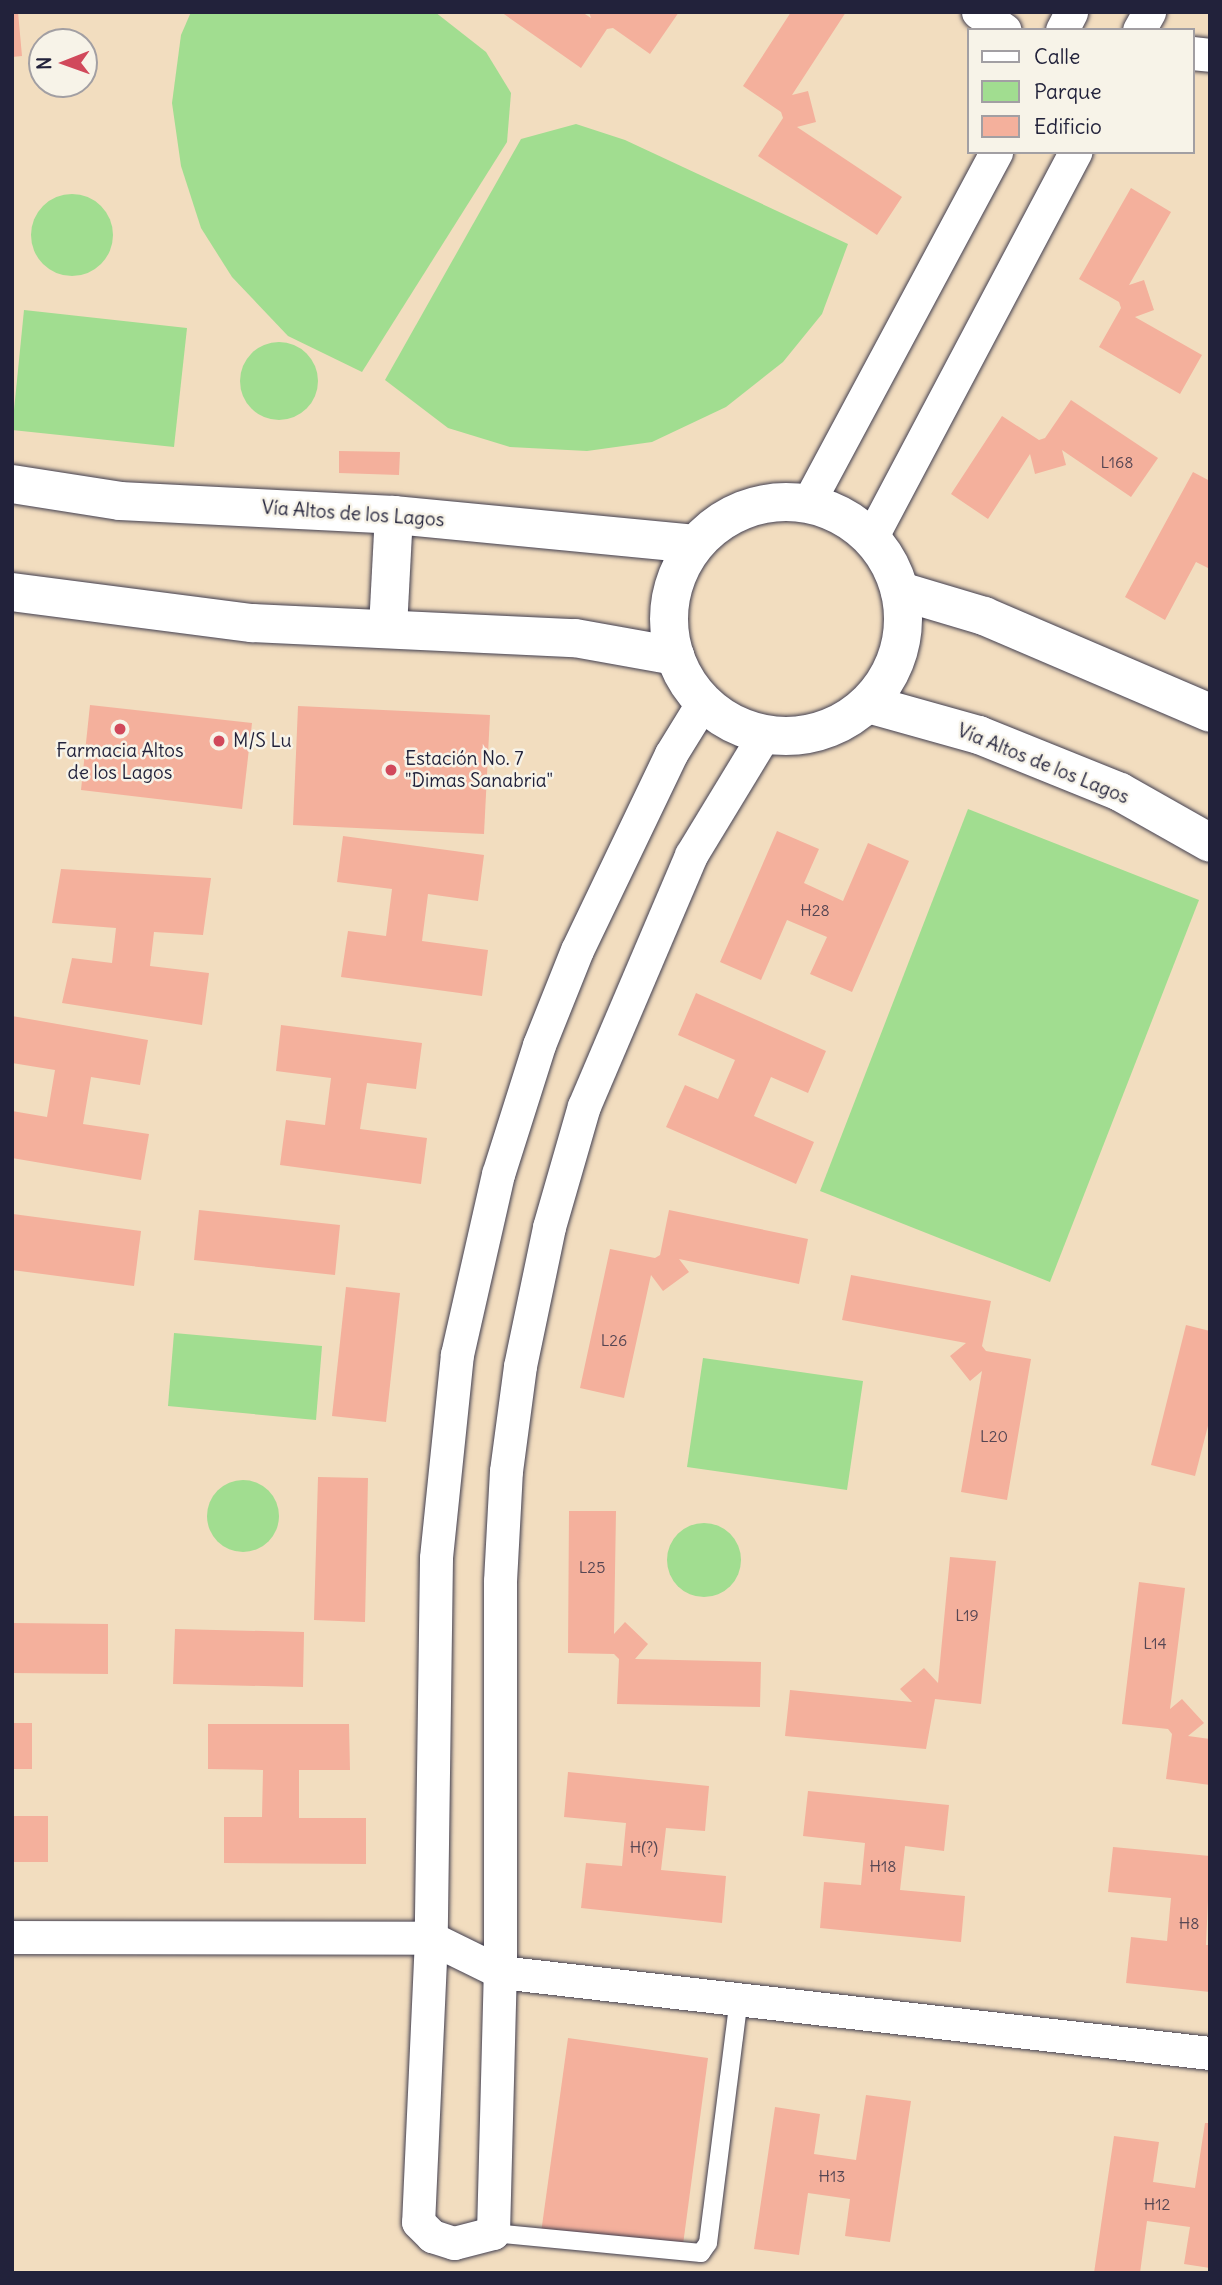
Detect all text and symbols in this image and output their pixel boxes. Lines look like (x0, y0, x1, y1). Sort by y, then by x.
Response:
north arrow (28, 28, 98, 98)
legend (967, 28, 1194, 154)
text: Calle (1034, 43, 1080, 70)
text: N (32, 57, 56, 70)
text: Parque (1034, 78, 1102, 105)
text: Edificio (1034, 113, 1102, 140)
house number: L168 (1101, 452, 1133, 472)
street label: Vía Altos de los Lagos (261, 496, 445, 532)
street label: Vía Altos de los Lagos (954, 719, 1132, 809)
marker: Farmacia Altos de los Lagos (112, 721, 128, 737)
place label: M/S Lu (233, 730, 292, 752)
marker: M/S Lu (211, 733, 227, 749)
place label: Farmacia Altos de los Lagos (56, 740, 184, 784)
place label: Estación No. 7 "Dimas Sanabria" (405, 748, 553, 792)
marker: Estación No. 7 "Dimas Sanabria" (383, 762, 399, 778)
house number: H28 (800, 900, 830, 920)
house number: L26 (601, 1330, 627, 1350)
house number: L20 (980, 1426, 1008, 1446)
house number: L25 (579, 1557, 605, 1577)
house number: L19 (955, 1605, 979, 1625)
house number: L14 (1143, 1633, 1167, 1653)
house number: H(?) (630, 1837, 658, 1857)
house number: H18 (869, 1856, 897, 1876)
house number: H8 (1179, 1913, 1199, 1933)
house number: H13 (819, 2166, 845, 2186)
house number: H12 (1144, 2194, 1170, 2214)

